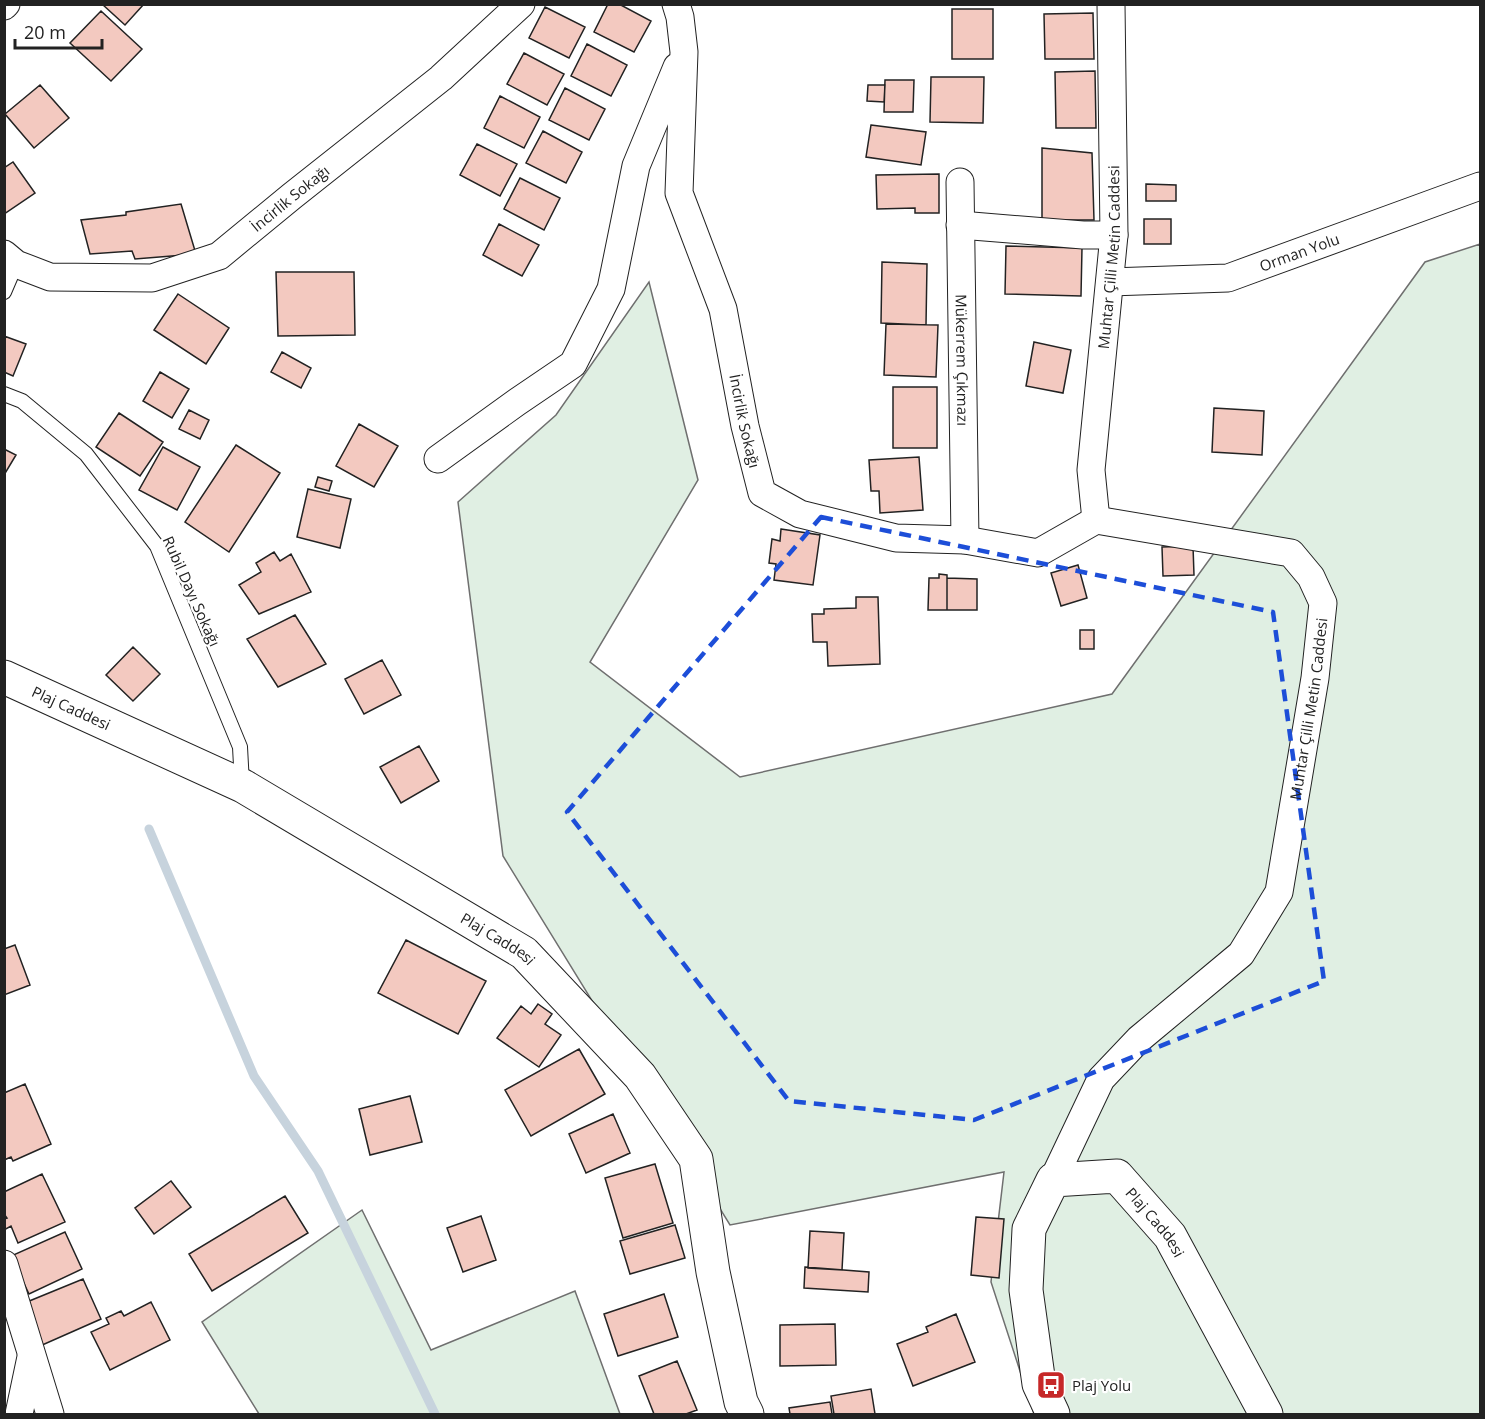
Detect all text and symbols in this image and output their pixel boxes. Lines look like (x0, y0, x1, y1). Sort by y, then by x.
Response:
scale bar (15, 12, 102, 50)
text: 20 m (24, 20, 66, 44)
street label: İncirlik Sokağı (246, 160, 333, 236)
street label: Muhtar Çilli Metin Caddesi (1093, 165, 1124, 350)
street label: Orman Yolu (1257, 228, 1342, 276)
street label: Mükerrem Çıkmazı (952, 294, 973, 426)
street label: İncirlik Sokağı (725, 372, 765, 470)
street label: Rubil Dayı Sokağı (159, 533, 225, 649)
street label: Muhtar Çilli Metin Caddesi (1285, 617, 1331, 801)
street label: Plaj Caddesi (29, 681, 114, 734)
street label: Plaj Caddesi (457, 908, 540, 969)
street label: Plaj Caddesi (1121, 1183, 1189, 1260)
bus stop icon: Plaj Yolu (1035, 1369, 1067, 1401)
place label: Plaj Yolu (1072, 1375, 1131, 1395)

